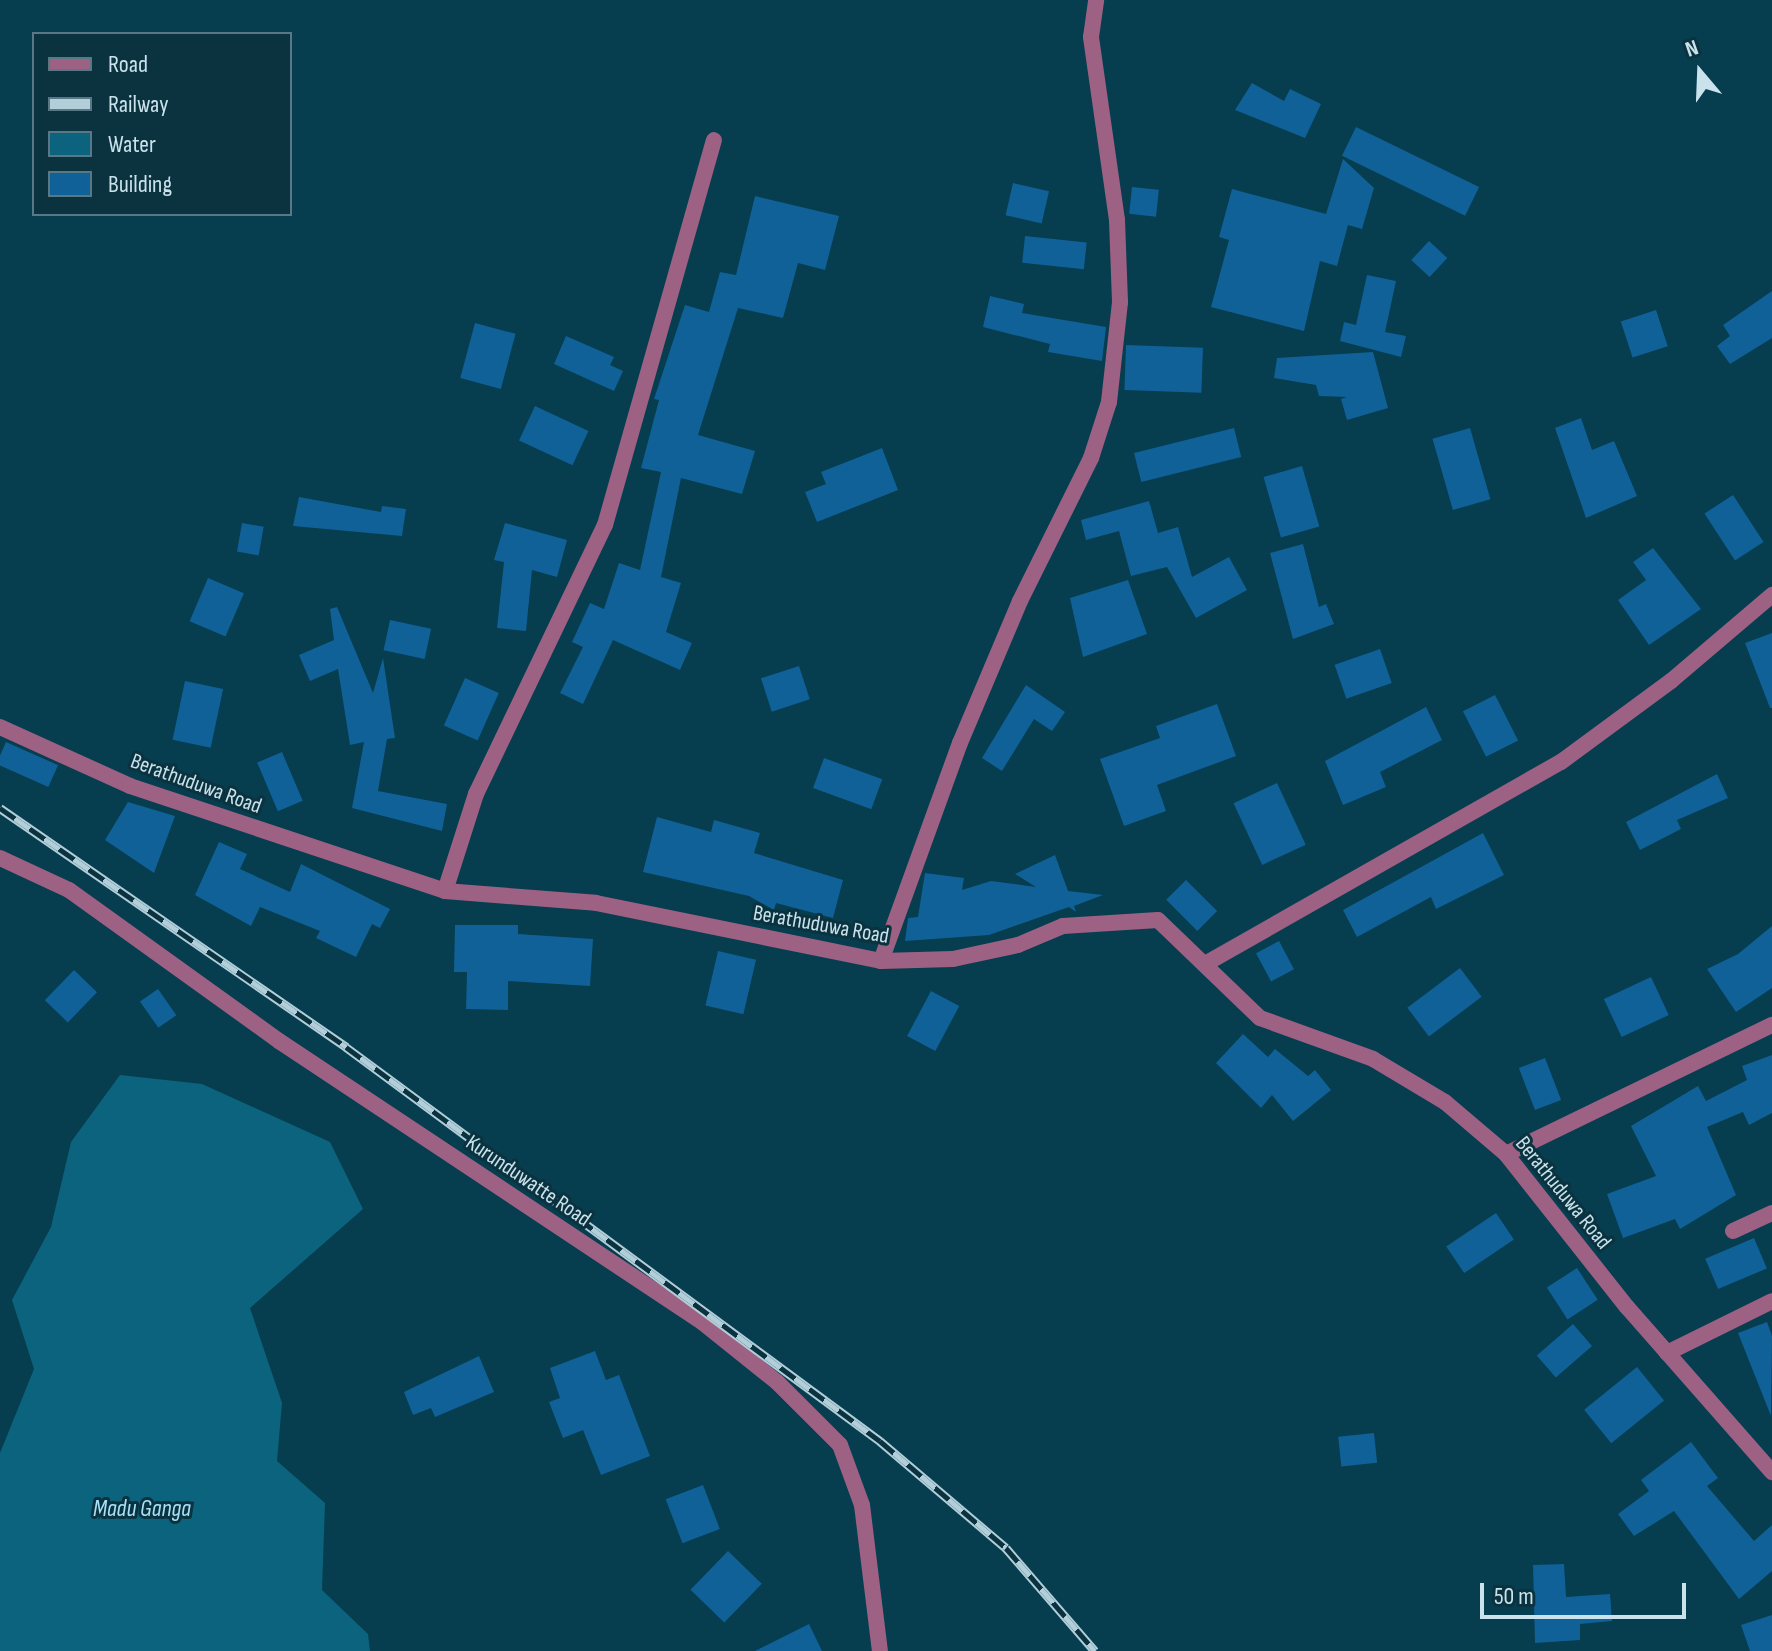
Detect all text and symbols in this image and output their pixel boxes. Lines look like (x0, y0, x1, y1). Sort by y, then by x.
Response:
legend (32, 32, 292, 216)
north arrow (1660, 32, 1740, 112)
text: N (1682, 34, 1702, 64)
text: Road (108, 50, 148, 79)
text: Railway (108, 90, 168, 119)
text: Water (108, 130, 156, 159)
text: Building (108, 170, 172, 199)
street label: Berathuduwa Road (127, 748, 265, 820)
street label: Berathuduwa Road (751, 900, 891, 950)
street label: Kurunduwatte Road (461, 1130, 595, 1232)
street label: Berathuduwa Road (1509, 1131, 1617, 1255)
water label: Madu Ganga (93, 1495, 191, 1523)
scale bar (1484, 1567, 1690, 1617)
text: 50 m (1494, 1582, 1534, 1611)

